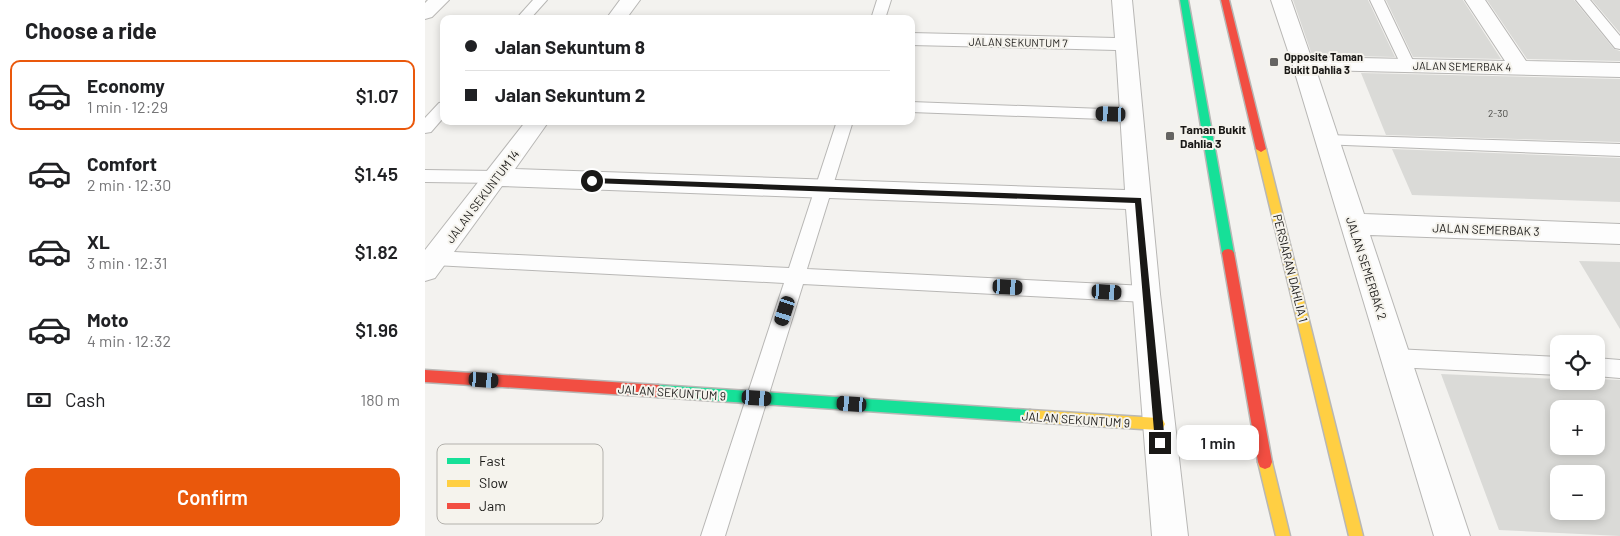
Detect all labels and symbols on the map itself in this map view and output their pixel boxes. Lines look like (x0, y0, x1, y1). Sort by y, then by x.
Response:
street label: JALAN SEKUNTUM 7 (968, 35, 1068, 49)
place label: Opposite Taman Bukit Dahlia 3 (1284, 50, 1363, 76)
marker: Opposite Taman Bukit Dahlia 3 (1268, 56, 1280, 68)
street label: JALAN SEMERBAK 4 (1413, 59, 1511, 73)
car (1095, 106, 1126, 122)
house number: 2-30 (1488, 107, 1508, 119)
place label: Taman Bukit Dahlia 3 (1180, 122, 1247, 150)
marker: Taman Bukit Dahlia 3 (1164, 130, 1176, 142)
street label: JALAN SEKUNTUM 14 (442, 147, 522, 245)
route start (581, 170, 603, 192)
street label: PERSIARAN DAHLIA 1 (1271, 213, 1311, 323)
street label: JALAN SEMERBAK 2 (1344, 215, 1390, 321)
street label: JALAN SEMERBAK 3 (1432, 220, 1540, 238)
car (992, 279, 1023, 295)
car (1091, 284, 1122, 300)
car (773, 294, 796, 328)
car (468, 371, 499, 389)
street label: JALAN SEKUNTUM 9 (617, 381, 727, 403)
car (741, 389, 772, 407)
car (836, 395, 867, 413)
street label: JALAN SEKUNTUM 9 (1021, 408, 1131, 430)
callout: 1 min (1177, 426, 1260, 460)
route end (1149, 432, 1171, 454)
legend (437, 444, 603, 524)
text: Fast (479, 452, 505, 469)
text: Slow (479, 474, 508, 491)
text: Jam (479, 497, 506, 514)

